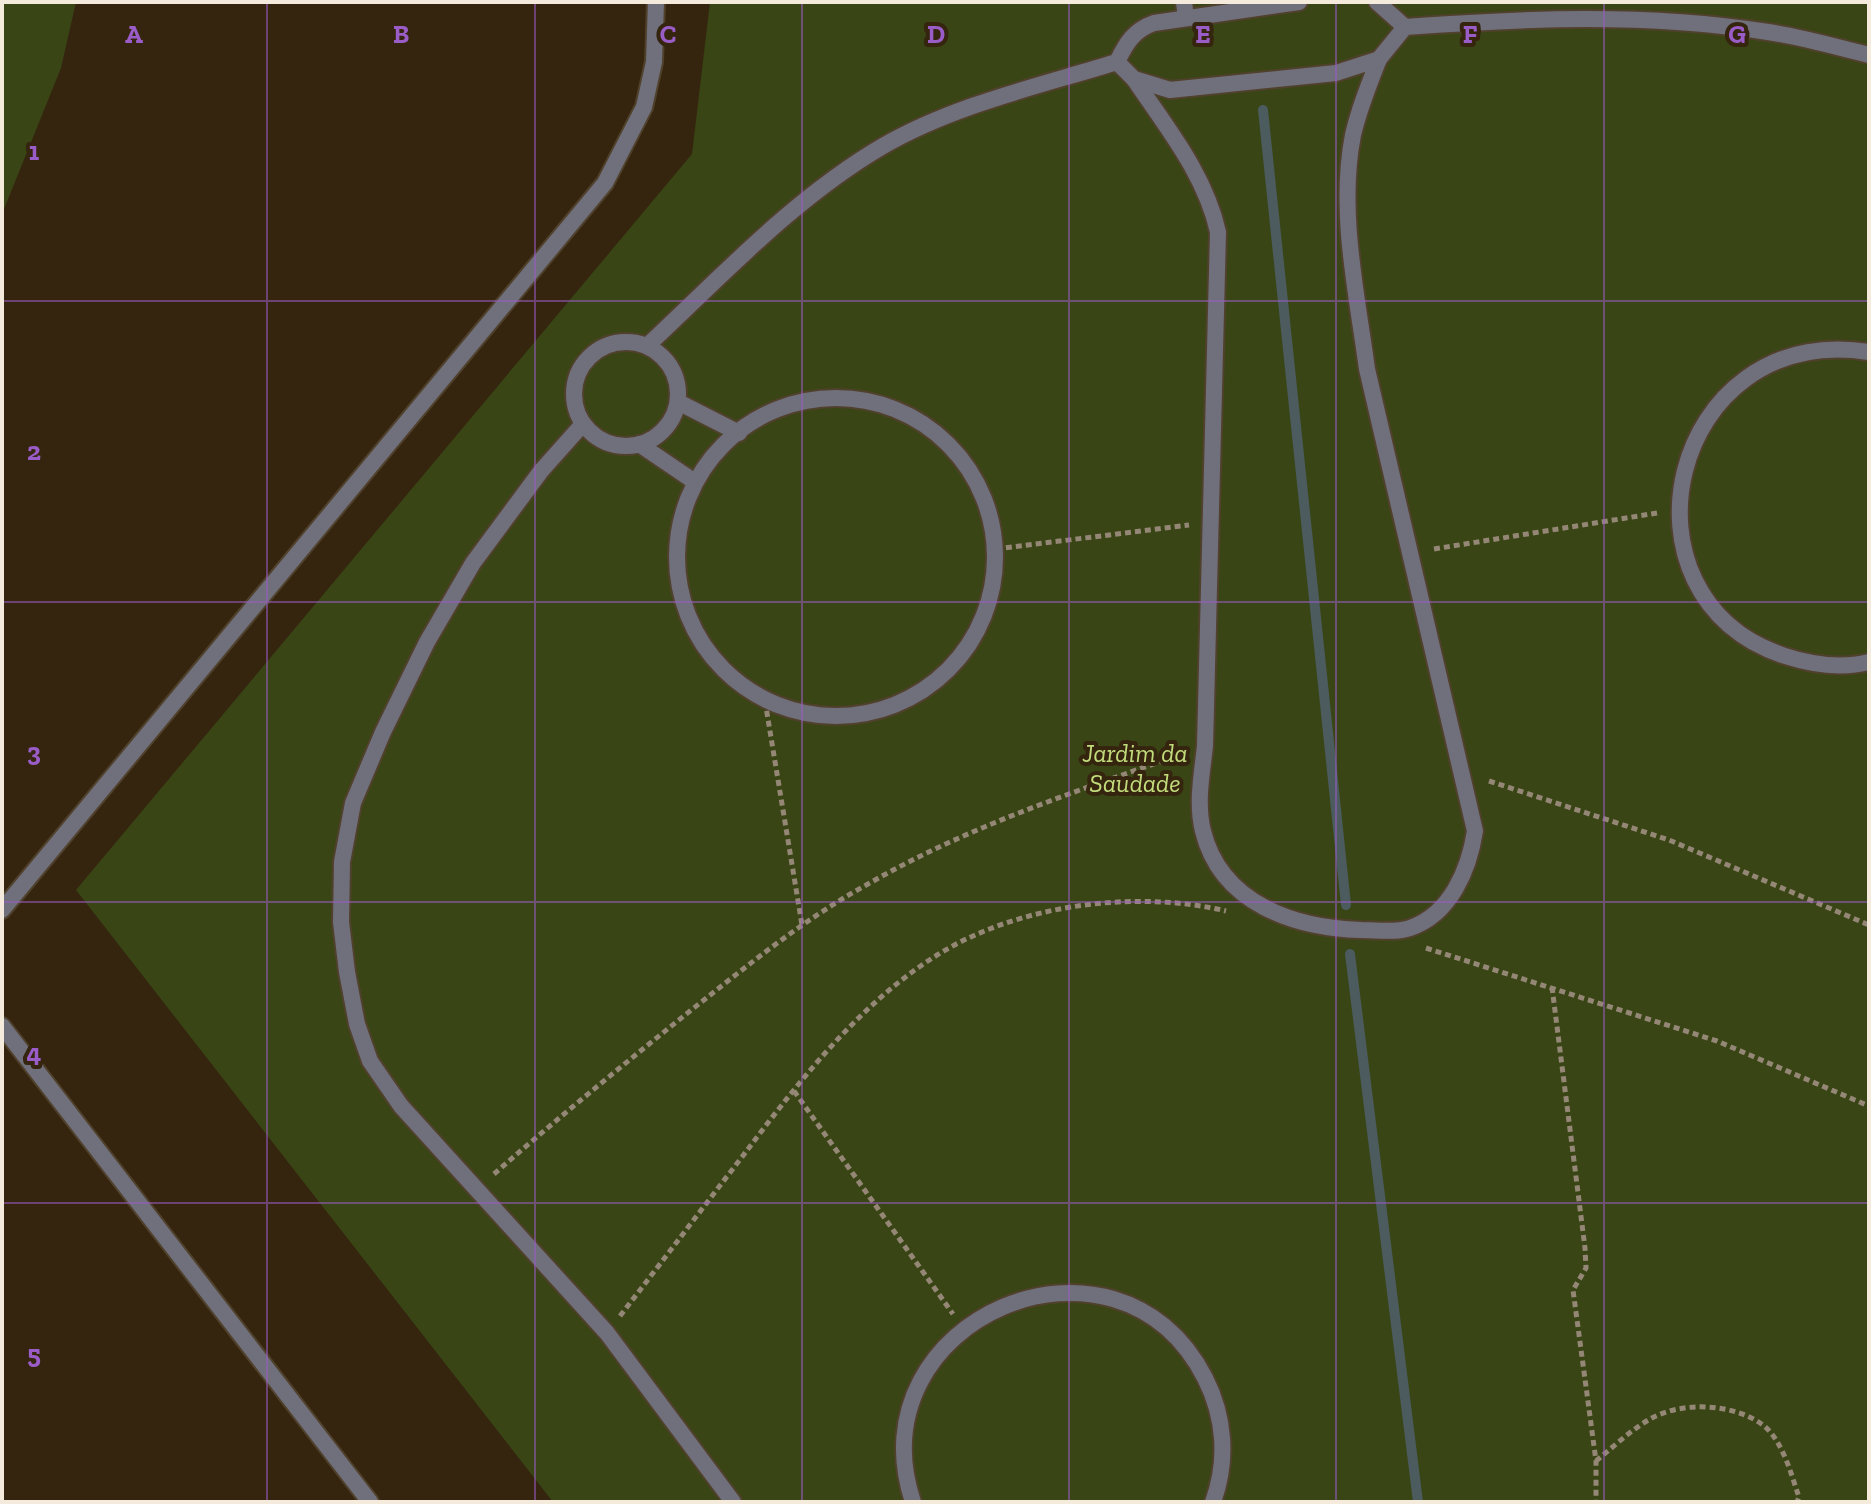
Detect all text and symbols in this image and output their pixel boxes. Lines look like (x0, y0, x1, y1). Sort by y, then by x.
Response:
text: A (125, 18, 143, 50)
text: B (393, 18, 409, 50)
text: C (660, 18, 676, 50)
text: D (927, 18, 945, 50)
text: E (1195, 18, 1211, 50)
text: F (1463, 18, 1478, 50)
text: G (1728, 18, 1746, 50)
text: 1 (29, 135, 40, 167)
text: 2 (27, 435, 41, 467)
text: 3 (27, 736, 41, 768)
park label: Jardim da Saudade (1081, 737, 1188, 799)
text: 4 (27, 1037, 42, 1069)
text: 5 (27, 1338, 41, 1370)

